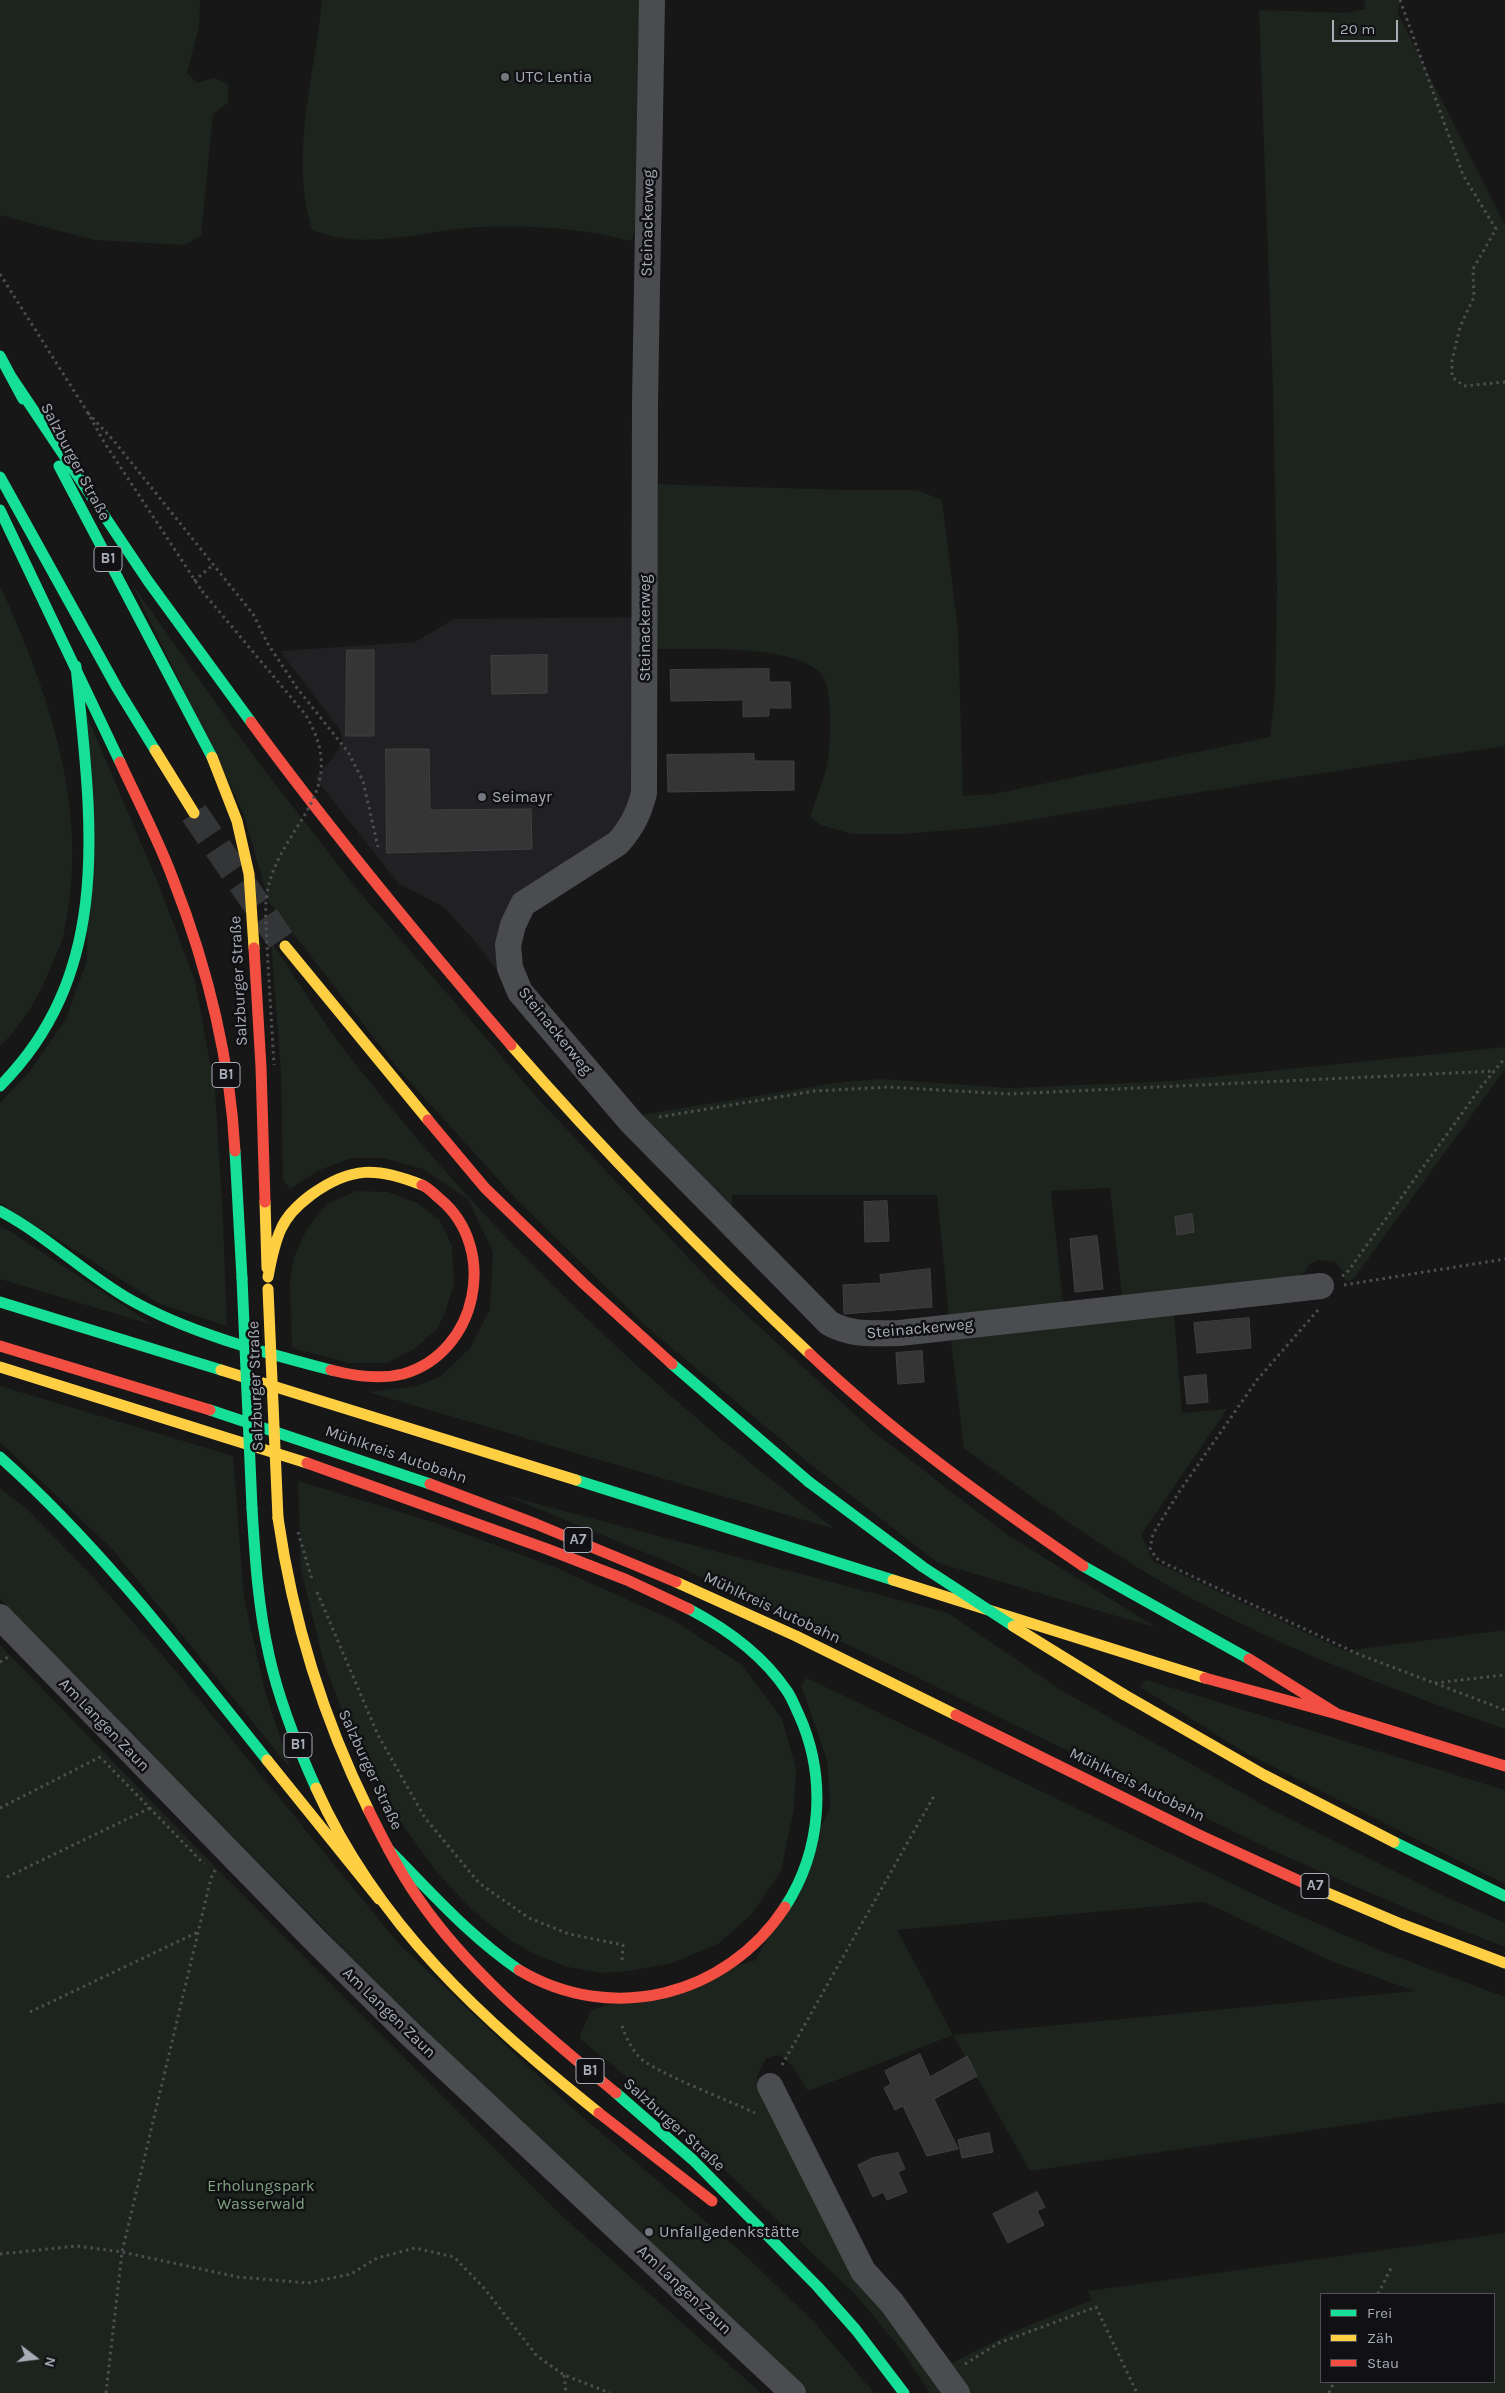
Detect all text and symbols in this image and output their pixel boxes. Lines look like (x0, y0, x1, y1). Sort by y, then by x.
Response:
scale bar (1335, 10, 1401, 42)
text: 20 m (1340, 20, 1375, 38)
place label: UTC Lentia (515, 67, 592, 87)
marker: UTC Lentia (499, 71, 511, 83)
street label: Steinackerweg (637, 169, 659, 277)
street label: Salzburger Straße (36, 400, 114, 524)
road number: B1 (94, 546, 122, 572)
street label: Steinackerweg (635, 574, 655, 682)
place label: Seimayr (492, 787, 552, 807)
marker: Seimayr (476, 791, 488, 803)
street label: Salzburger Straße (226, 915, 252, 1047)
street label: Steinackerweg (514, 983, 596, 1079)
road number: B1 (212, 1062, 240, 1088)
street label: Steinackerweg (866, 1315, 974, 1343)
street label: Salzburger Straße (244, 1321, 268, 1451)
street label: Mühlkreis Autobahn (323, 1422, 469, 1488)
road number: A7 (564, 1528, 592, 1552)
street label: Mühlkreis Autobahn (701, 1568, 843, 1648)
street label: Am Langen Zaun (55, 1674, 153, 1776)
street label: Salzburger Straße (334, 1707, 406, 1833)
road number: B1 (284, 1732, 312, 1758)
street label: Mühlkreis Autobahn (1066, 1744, 1208, 1826)
road number: A7 (1301, 1874, 1329, 1898)
street label: Am Langen Zaun (338, 1964, 440, 2062)
road number: B1 (576, 2058, 604, 2084)
street label: Salzburger Straße (619, 2074, 729, 2176)
park label: Erholungspark Wasserwald (207, 2176, 315, 2214)
place label: Unfallgedenkstätte (659, 2222, 799, 2242)
marker: Unfallgedenkstätte (643, 2226, 655, 2238)
street label: Am Langen Zaun (633, 2241, 735, 2339)
legend (1320, 2293, 1495, 2383)
text: Frei (1367, 2304, 1392, 2322)
text: Zäh (1367, 2329, 1393, 2347)
north arrow (10, 2333, 60, 2383)
text: Stau (1367, 2354, 1399, 2372)
text: N (40, 2355, 59, 2369)

